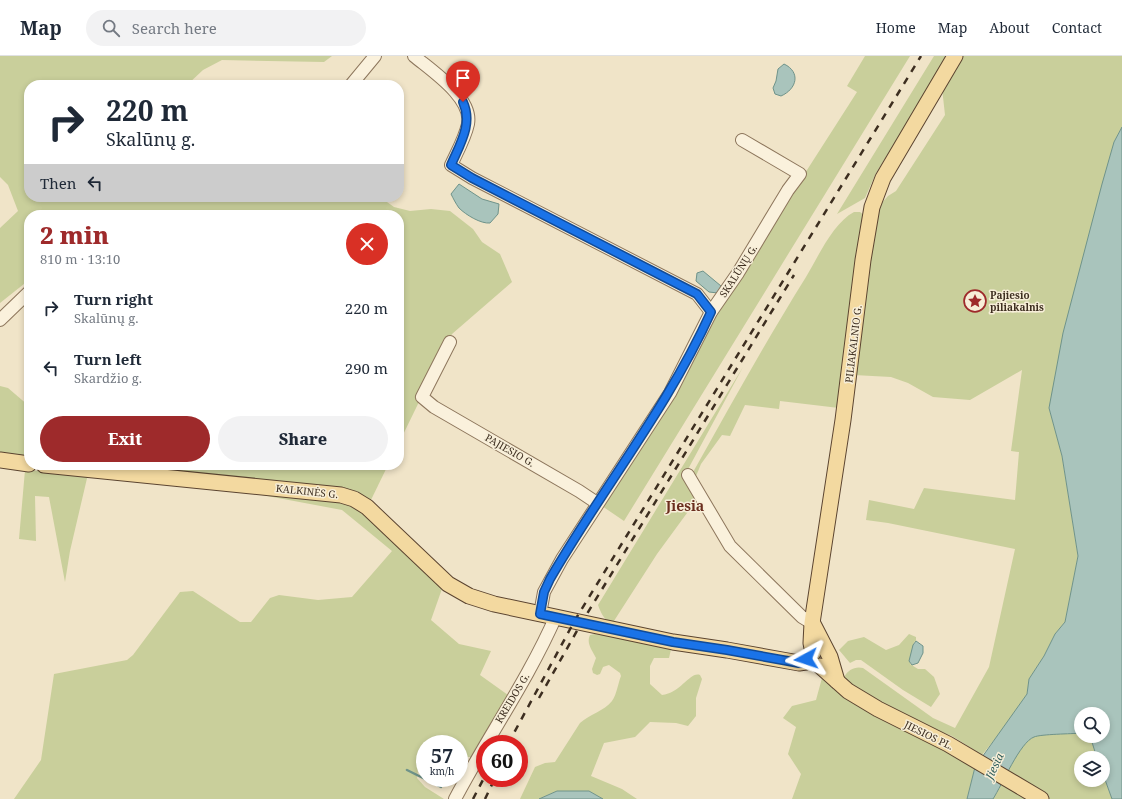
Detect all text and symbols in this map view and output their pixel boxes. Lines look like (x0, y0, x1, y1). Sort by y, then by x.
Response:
search box (86, 10, 366, 46)
text: Map (20, 15, 62, 41)
icon: search (100, 17, 122, 39)
text: Search here (132, 18, 217, 38)
text: Home (876, 18, 916, 37)
text: Map (938, 18, 967, 37)
text: About (989, 18, 1030, 37)
text: Contact (1052, 18, 1102, 37)
pin (446, 61, 480, 102)
icon: arrive (452, 67, 474, 89)
text: 220 m (106, 91, 188, 129)
icon: right (40, 96, 92, 148)
text: Skalūnų g. (106, 127, 195, 151)
icon: left (84, 172, 106, 194)
text: Then (40, 173, 76, 193)
text: 2 min (40, 218, 109, 251)
button: close (346, 223, 388, 265)
street label: SKALŪNŲ G. (716, 242, 760, 300)
text: 810 m · 13:10 (40, 250, 120, 268)
place icon: Pajiesio piliakalnis (962, 288, 988, 314)
place label: Pajiesio piliakalnis (990, 288, 1044, 314)
text: Turn right (74, 289, 153, 309)
icon: right (40, 297, 62, 319)
text: 220 m (345, 298, 388, 318)
street label: PILIAKALNIO G. (841, 304, 865, 384)
text: Skalūnų g. (74, 309, 139, 327)
text: Turn left (74, 349, 142, 369)
icon: left (40, 357, 62, 379)
text: 290 m (345, 358, 388, 378)
text: Skardžio g. (74, 369, 142, 387)
button: Exit (40, 416, 210, 462)
button: Share (218, 416, 388, 462)
street label: PAJIESIO G. (483, 430, 537, 470)
street label: KALKINĖS G. (275, 481, 339, 501)
district label: Jiesia (665, 496, 704, 515)
position arrow (785, 638, 827, 680)
street label: KREIDOS G. (492, 670, 532, 726)
map controls (1074, 707, 1110, 787)
button: search (1074, 707, 1110, 743)
street label: JIESIOS PL. (901, 717, 956, 753)
speed limit sign: 60 (476, 735, 528, 787)
text: 57 (431, 742, 453, 769)
water label: Jiesia (981, 750, 1007, 783)
button: layers (1074, 751, 1110, 787)
text: km/h (430, 764, 454, 778)

